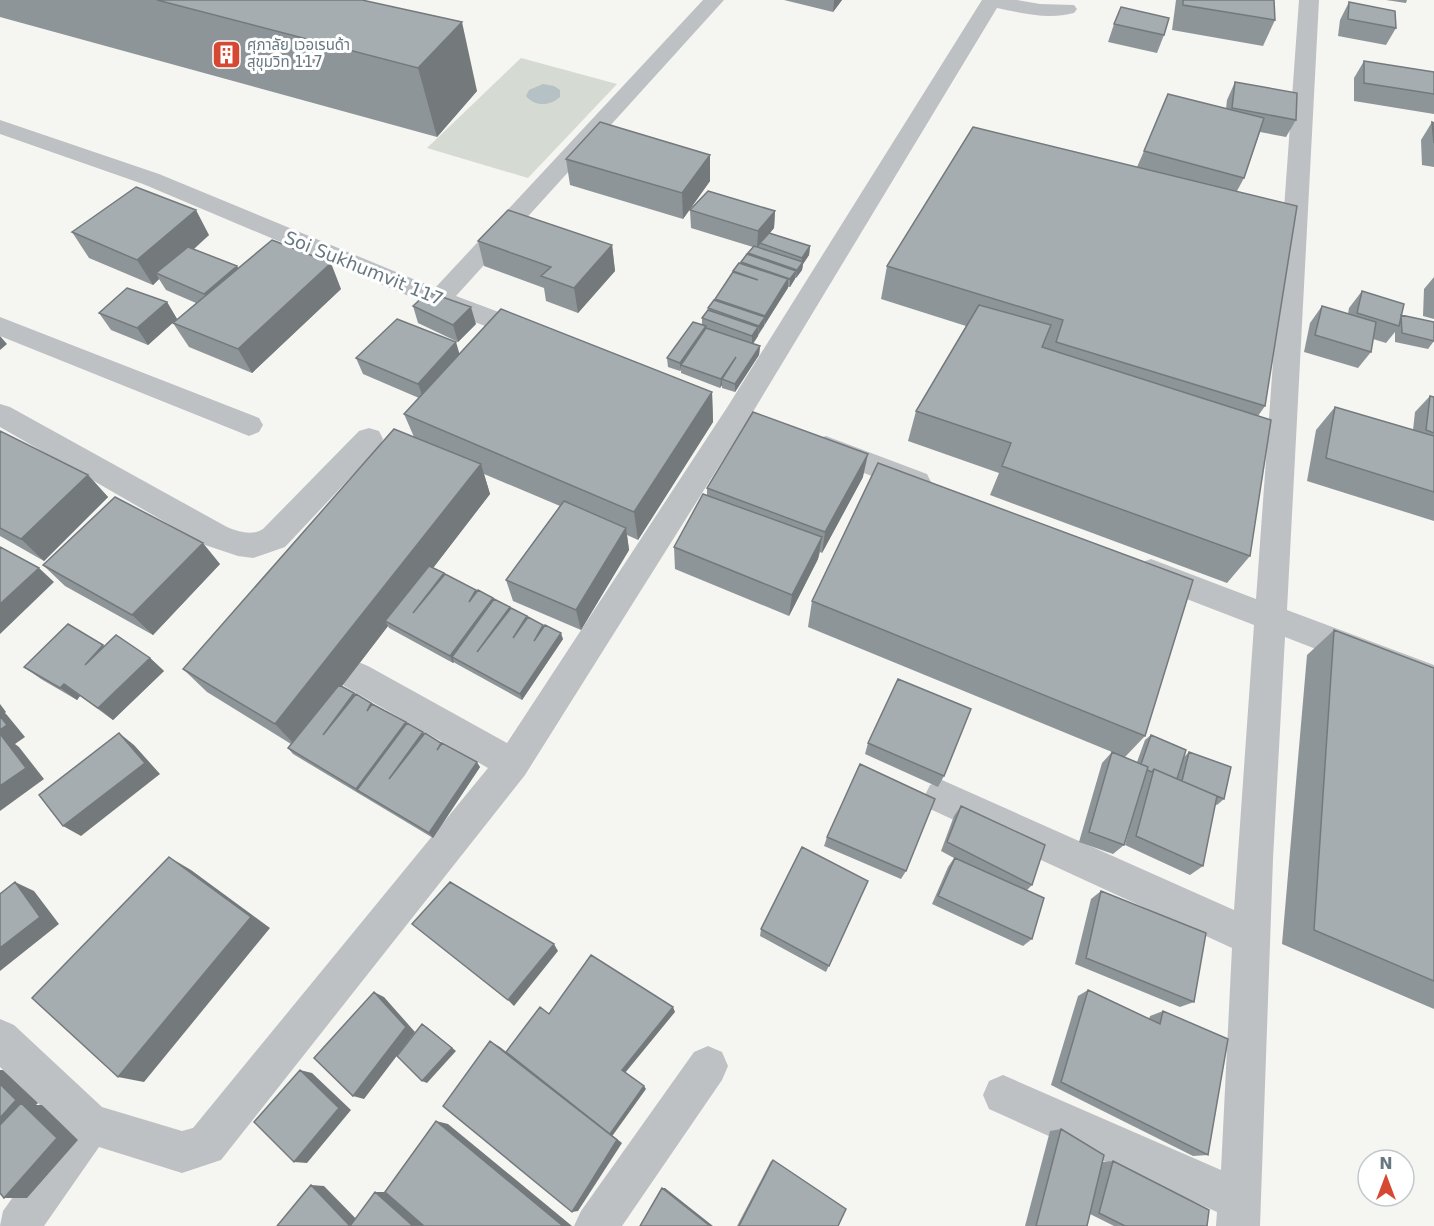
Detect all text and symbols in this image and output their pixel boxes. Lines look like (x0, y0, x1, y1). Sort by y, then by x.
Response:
place label: ศุภาลัย เวอเรนด้า สุขุมวิท 117 (247, 36, 350, 71)
building icon: ศุภาลัย เวอเรนด้า สุขุมวิท 117 (210, 38, 242, 70)
street label: Soi Sukhumvit 117 (281, 227, 447, 309)
north arrow (1356, 1148, 1416, 1208)
text: N (1379, 1154, 1393, 1173)

